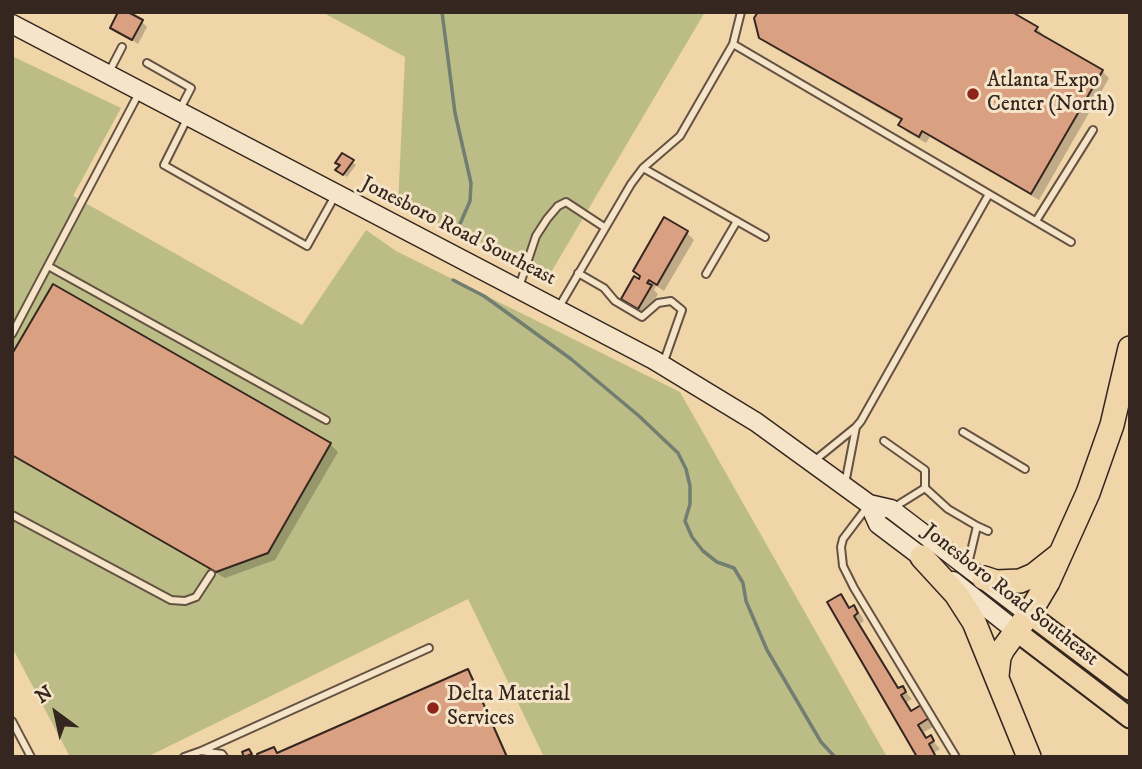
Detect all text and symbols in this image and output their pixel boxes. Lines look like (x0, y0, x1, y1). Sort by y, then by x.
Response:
place label: Atlanta Expo Center (North) (987, 69, 1115, 119)
marker: Atlanta Expo Center (North) (965, 86, 981, 102)
street label: Jonesboro Road Southeast (356, 172, 560, 292)
street label: Jonesboro Road Southeast (917, 520, 1103, 672)
north arrow (21, 678, 91, 748)
text: N (31, 681, 57, 709)
place label: Delta Material Services (447, 683, 570, 733)
marker: Delta Material Services (425, 700, 441, 716)

